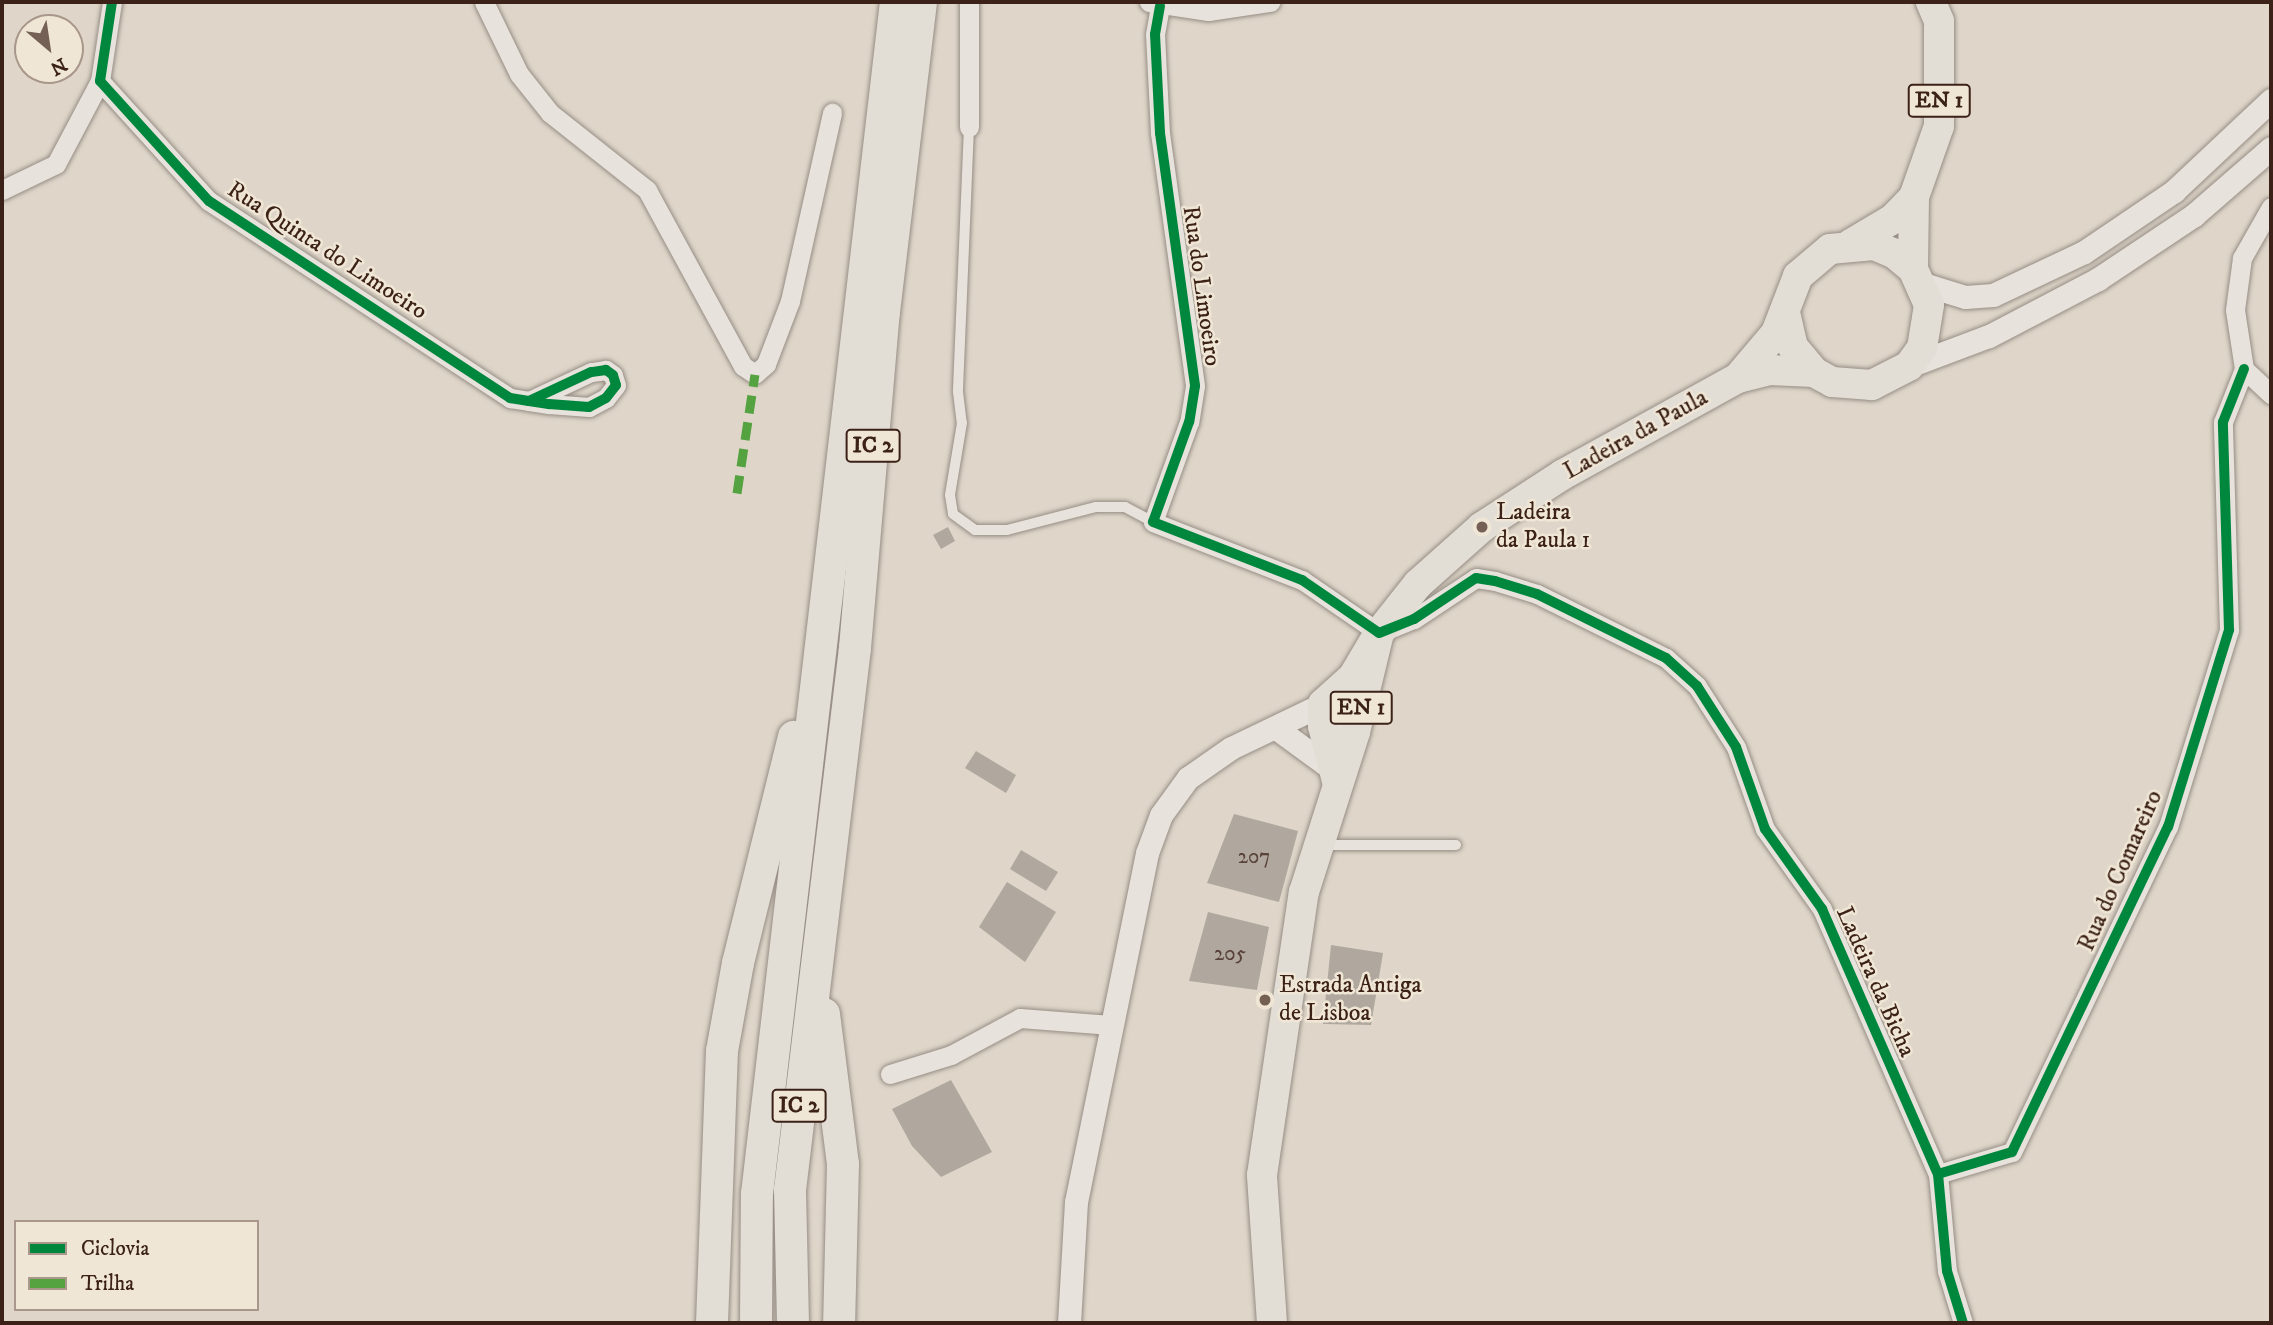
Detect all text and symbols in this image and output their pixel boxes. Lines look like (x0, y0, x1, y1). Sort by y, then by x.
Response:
north arrow (14, 14, 84, 84)
text: N (46, 52, 71, 80)
road number: EN 1 (1908, 82, 1970, 120)
street label: Rua Quinta do Limoeiro (222, 176, 432, 326)
street label: Rua do Limoeiro (1176, 204, 1226, 368)
street label: Ladeira da Paula (1559, 384, 1713, 486)
road number: IC 2 (845, 426, 901, 466)
place label: Ladeira da Paula 1 (1496, 499, 1590, 555)
marker: Ladeira da Paula 1 (1474, 519, 1490, 535)
road number: EN 1 (1330, 688, 1392, 728)
street label: Rua do Comareiro (2073, 786, 2169, 956)
house number: 207 (1238, 844, 1270, 870)
street label: Ladeira da Bicha (1829, 902, 1921, 1062)
house number: 205 (1214, 941, 1246, 967)
place label: Estrada Antiga de Lisboa (1279, 972, 1422, 1028)
marker: Estrada Antiga de Lisboa (1257, 992, 1273, 1008)
road number: IC 2 (771, 1086, 827, 1126)
legend (14, 1220, 259, 1311)
text: Ciclovia (81, 1236, 149, 1262)
text: Trilha (81, 1271, 134, 1297)

